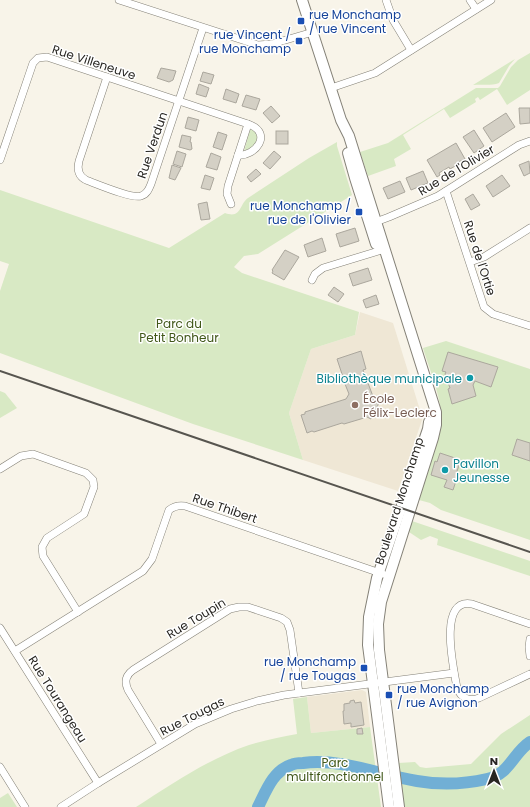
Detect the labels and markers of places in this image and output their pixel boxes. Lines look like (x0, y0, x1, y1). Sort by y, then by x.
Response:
place label: rue Monchamp / rue Vincent (309, 6, 401, 37)
marker: rue Monchamp / rue Vincent (296, 16, 306, 26)
place label: rue Vincent / rue Monchamp (199, 26, 291, 57)
marker: rue Vincent / rue Monchamp (294, 36, 304, 46)
place label: rue Monchamp / rue de l'Olivier (250, 197, 352, 228)
marker: rue Monchamp / rue de l'Olivier (354, 207, 364, 217)
place label: Bibliothèque municipale (317, 370, 462, 387)
marker: Bibliothèque municipale (465, 373, 475, 383)
place label: École Félix-Leclerc (363, 390, 437, 421)
marker: École Félix-Leclerc (350, 400, 360, 410)
place label: Pavillon Jeunesse (453, 455, 510, 486)
marker: Pavillon Jeunesse (440, 465, 450, 475)
place label: rue Monchamp / rue Tougas (264, 653, 356, 684)
marker: rue Monchamp / rue Tougas (359, 663, 369, 673)
place label: rue Monchamp / rue Avignon (397, 680, 489, 711)
marker: rue Monchamp / rue Avignon (384, 690, 394, 700)

